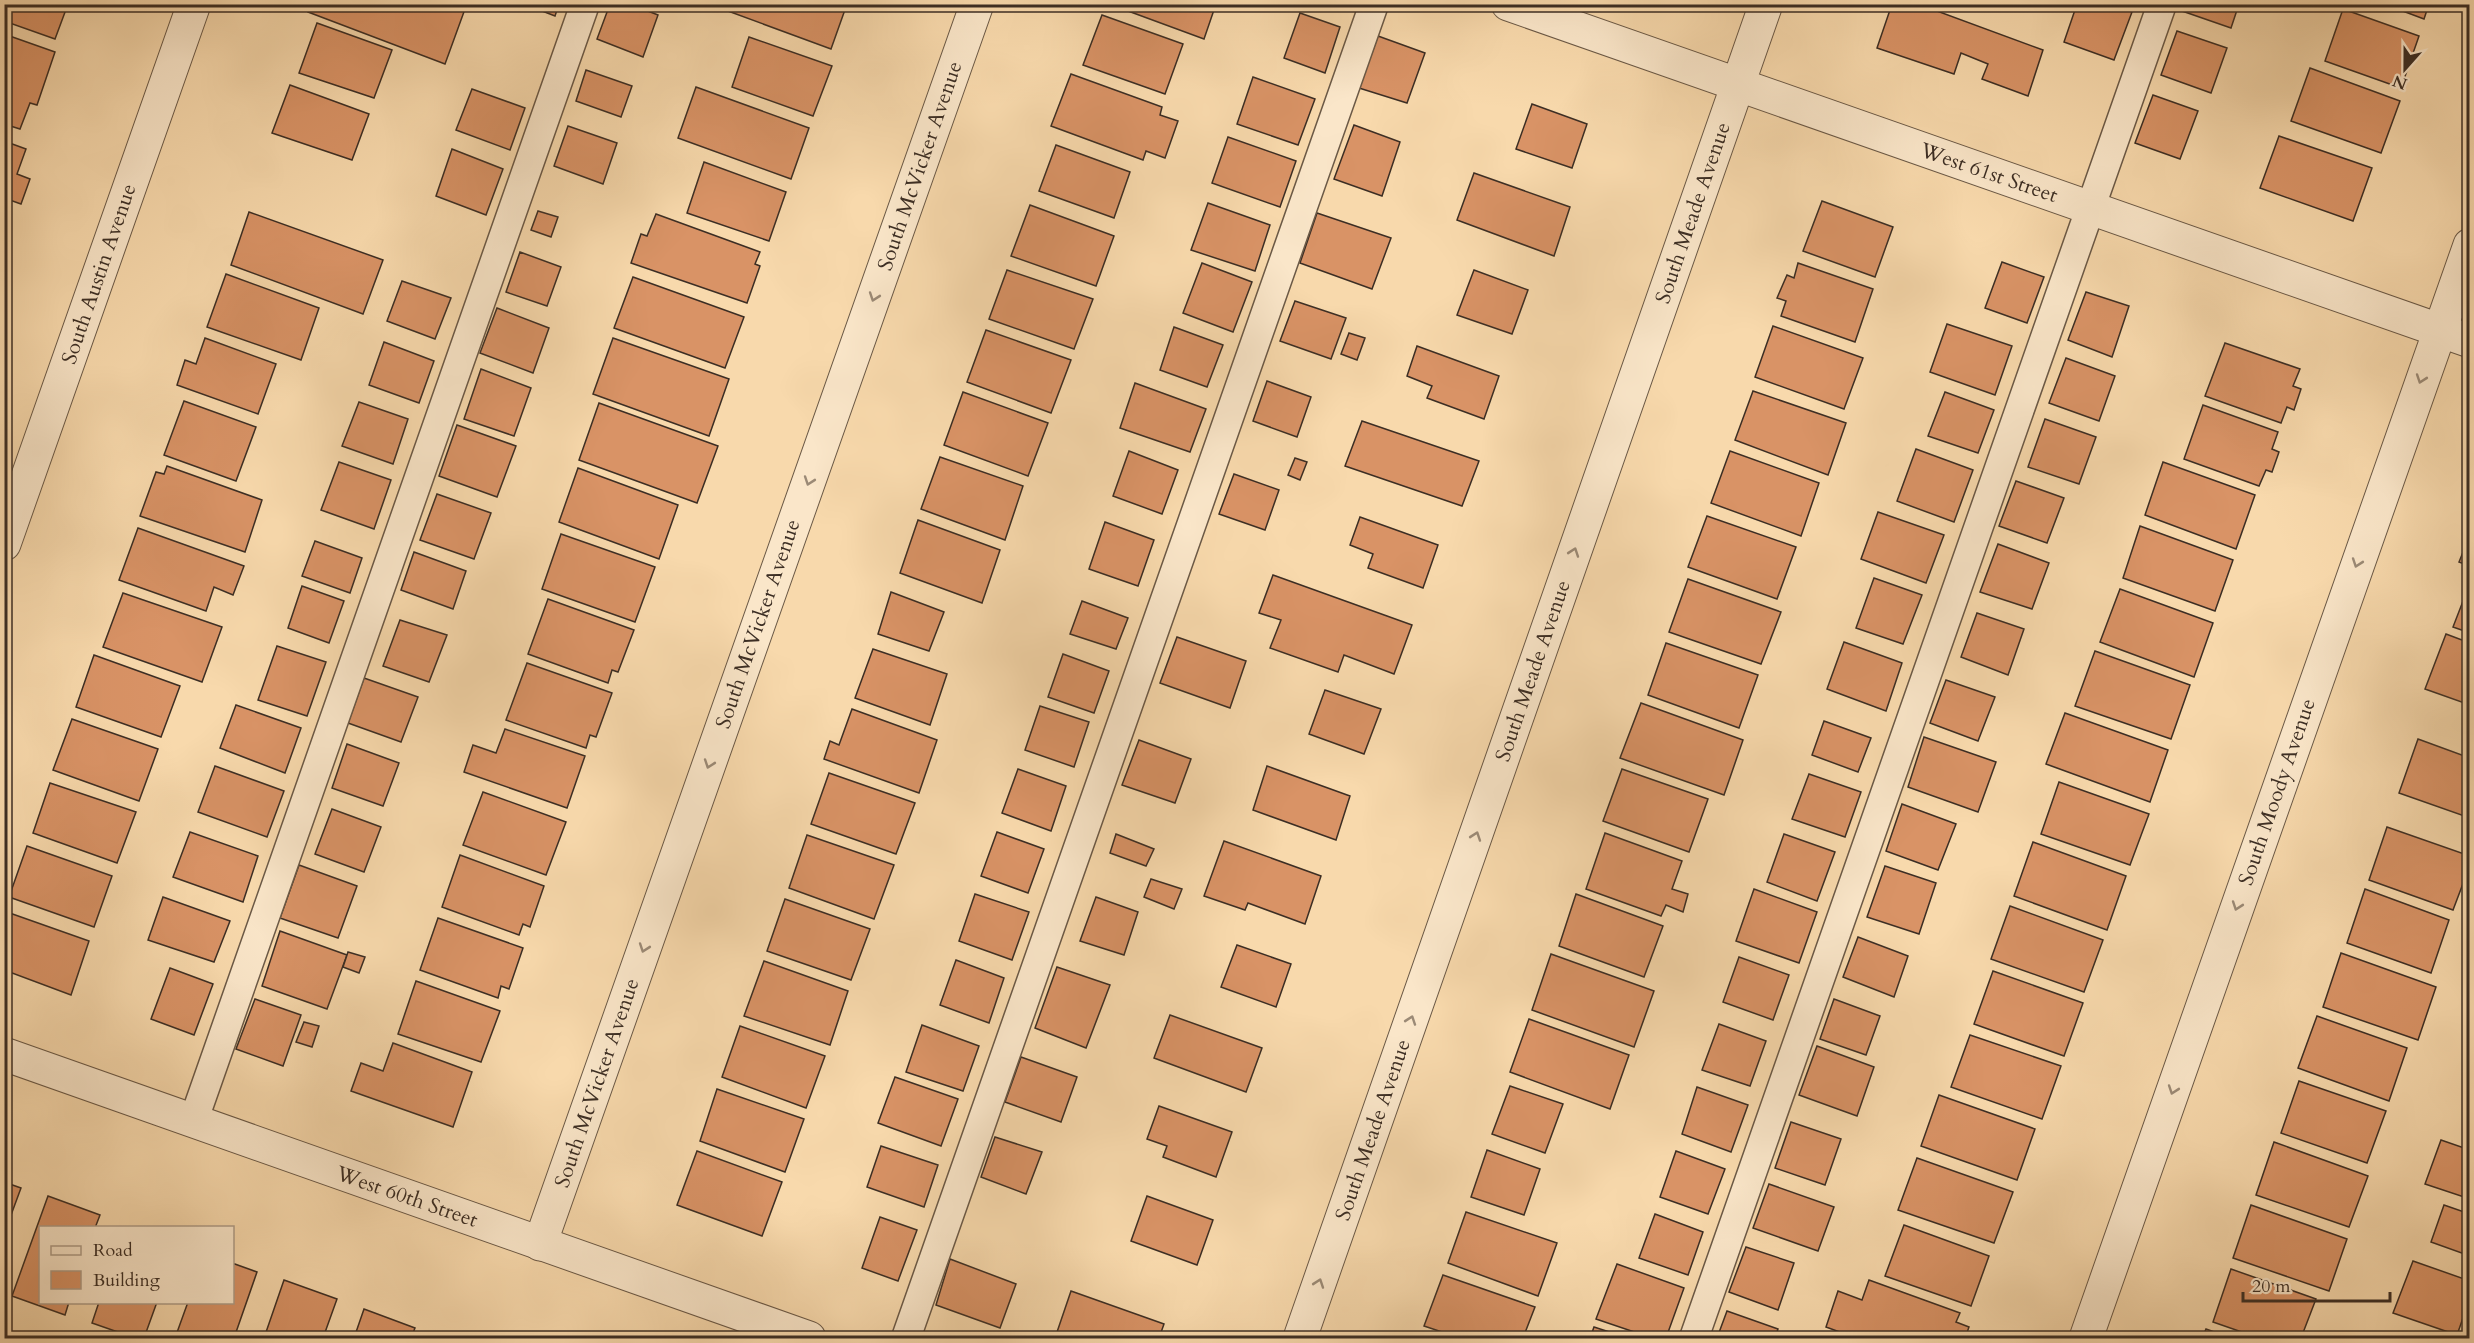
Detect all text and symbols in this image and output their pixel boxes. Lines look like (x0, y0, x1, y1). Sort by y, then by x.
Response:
north arrow (2375, 39, 2435, 99)
street label: South McVicker Avenue (871, 57, 969, 275)
text: N (2389, 69, 2410, 95)
street label: South Meade Avenue (1648, 118, 1738, 308)
street label: West 61st Street (1916, 136, 2062, 210)
street label: South Austin Avenue (55, 180, 143, 368)
one-way arrow (868, 291, 881, 302)
one-way arrow (2416, 373, 2429, 384)
one-way arrow (803, 475, 816, 486)
street label: South McVicker Avenue (709, 515, 807, 733)
one-way arrow (1567, 548, 1580, 558)
one-way arrow (2352, 557, 2365, 568)
street label: South Meade Avenue (1488, 576, 1578, 766)
street label: South Moody Avenue (2231, 695, 2323, 889)
one-way arrow (704, 758, 717, 769)
one-way arrow (1468, 831, 1481, 842)
one-way arrow (2232, 900, 2245, 911)
one-way arrow (639, 942, 652, 953)
street label: South McVicker Avenue (548, 974, 646, 1192)
one-way arrow (1404, 1015, 1417, 1026)
street label: South Meade Avenue (1328, 1035, 1418, 1225)
one-way arrow (2168, 1084, 2180, 1095)
street label: West 60th Street (331, 1159, 482, 1235)
legend (39, 1226, 234, 1304)
text: Road (93, 1238, 133, 1263)
scale bar (2243, 1265, 2390, 1303)
text: Building (93, 1268, 161, 1293)
text: 20 m (2252, 1274, 2291, 1299)
one-way arrow (1312, 1278, 1325, 1289)

